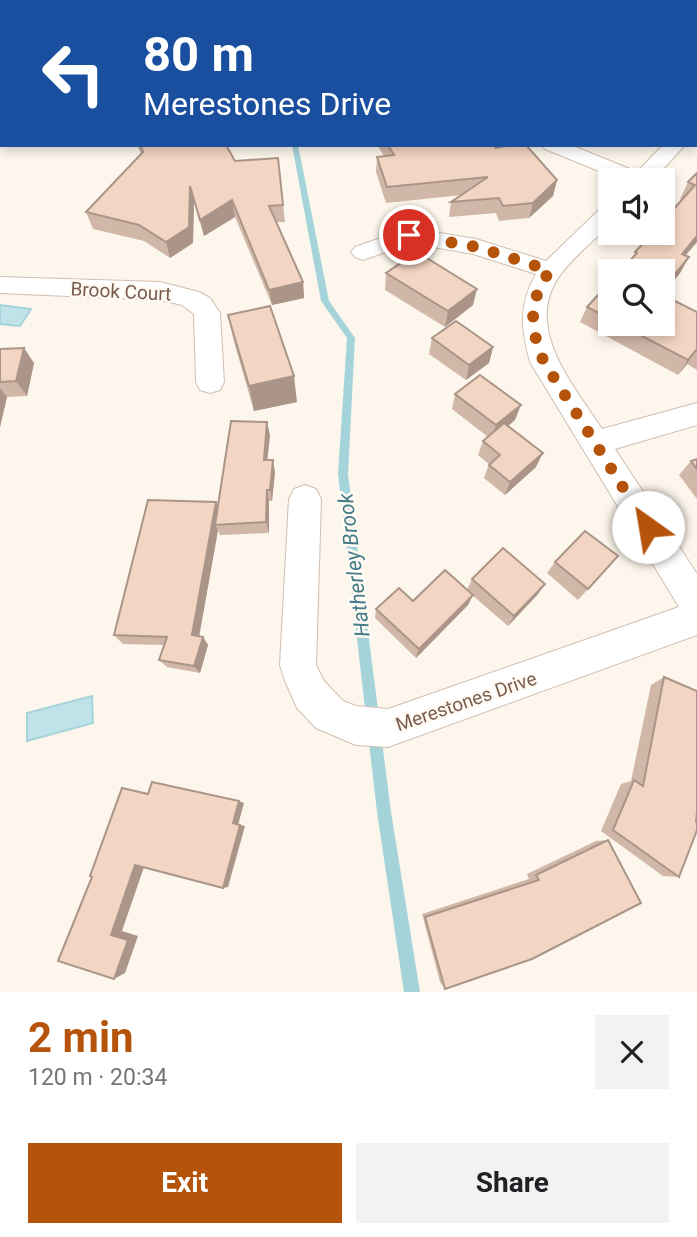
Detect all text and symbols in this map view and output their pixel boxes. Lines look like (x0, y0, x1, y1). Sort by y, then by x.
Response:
text: 80 m (143, 26, 254, 83)
icon: left (28, 28, 119, 119)
text: Merestones Drive (143, 85, 391, 123)
map controls (598, 168, 675, 336)
button: sound (598, 168, 675, 245)
pin (379, 205, 439, 265)
icon: arrive (390, 216, 428, 254)
button: search (598, 259, 675, 336)
street label: Brook Court (70, 277, 172, 306)
position arrow (611, 490, 685, 564)
water label: Hatherley Brook (333, 491, 375, 638)
street label: Merestones Drive (393, 667, 540, 736)
text: 2 min (28, 1013, 134, 1062)
button: close (595, 1015, 669, 1089)
text: 120 m · 20:34 (28, 1064, 167, 1091)
button: Exit (28, 1143, 342, 1223)
button: Share (356, 1143, 669, 1223)

